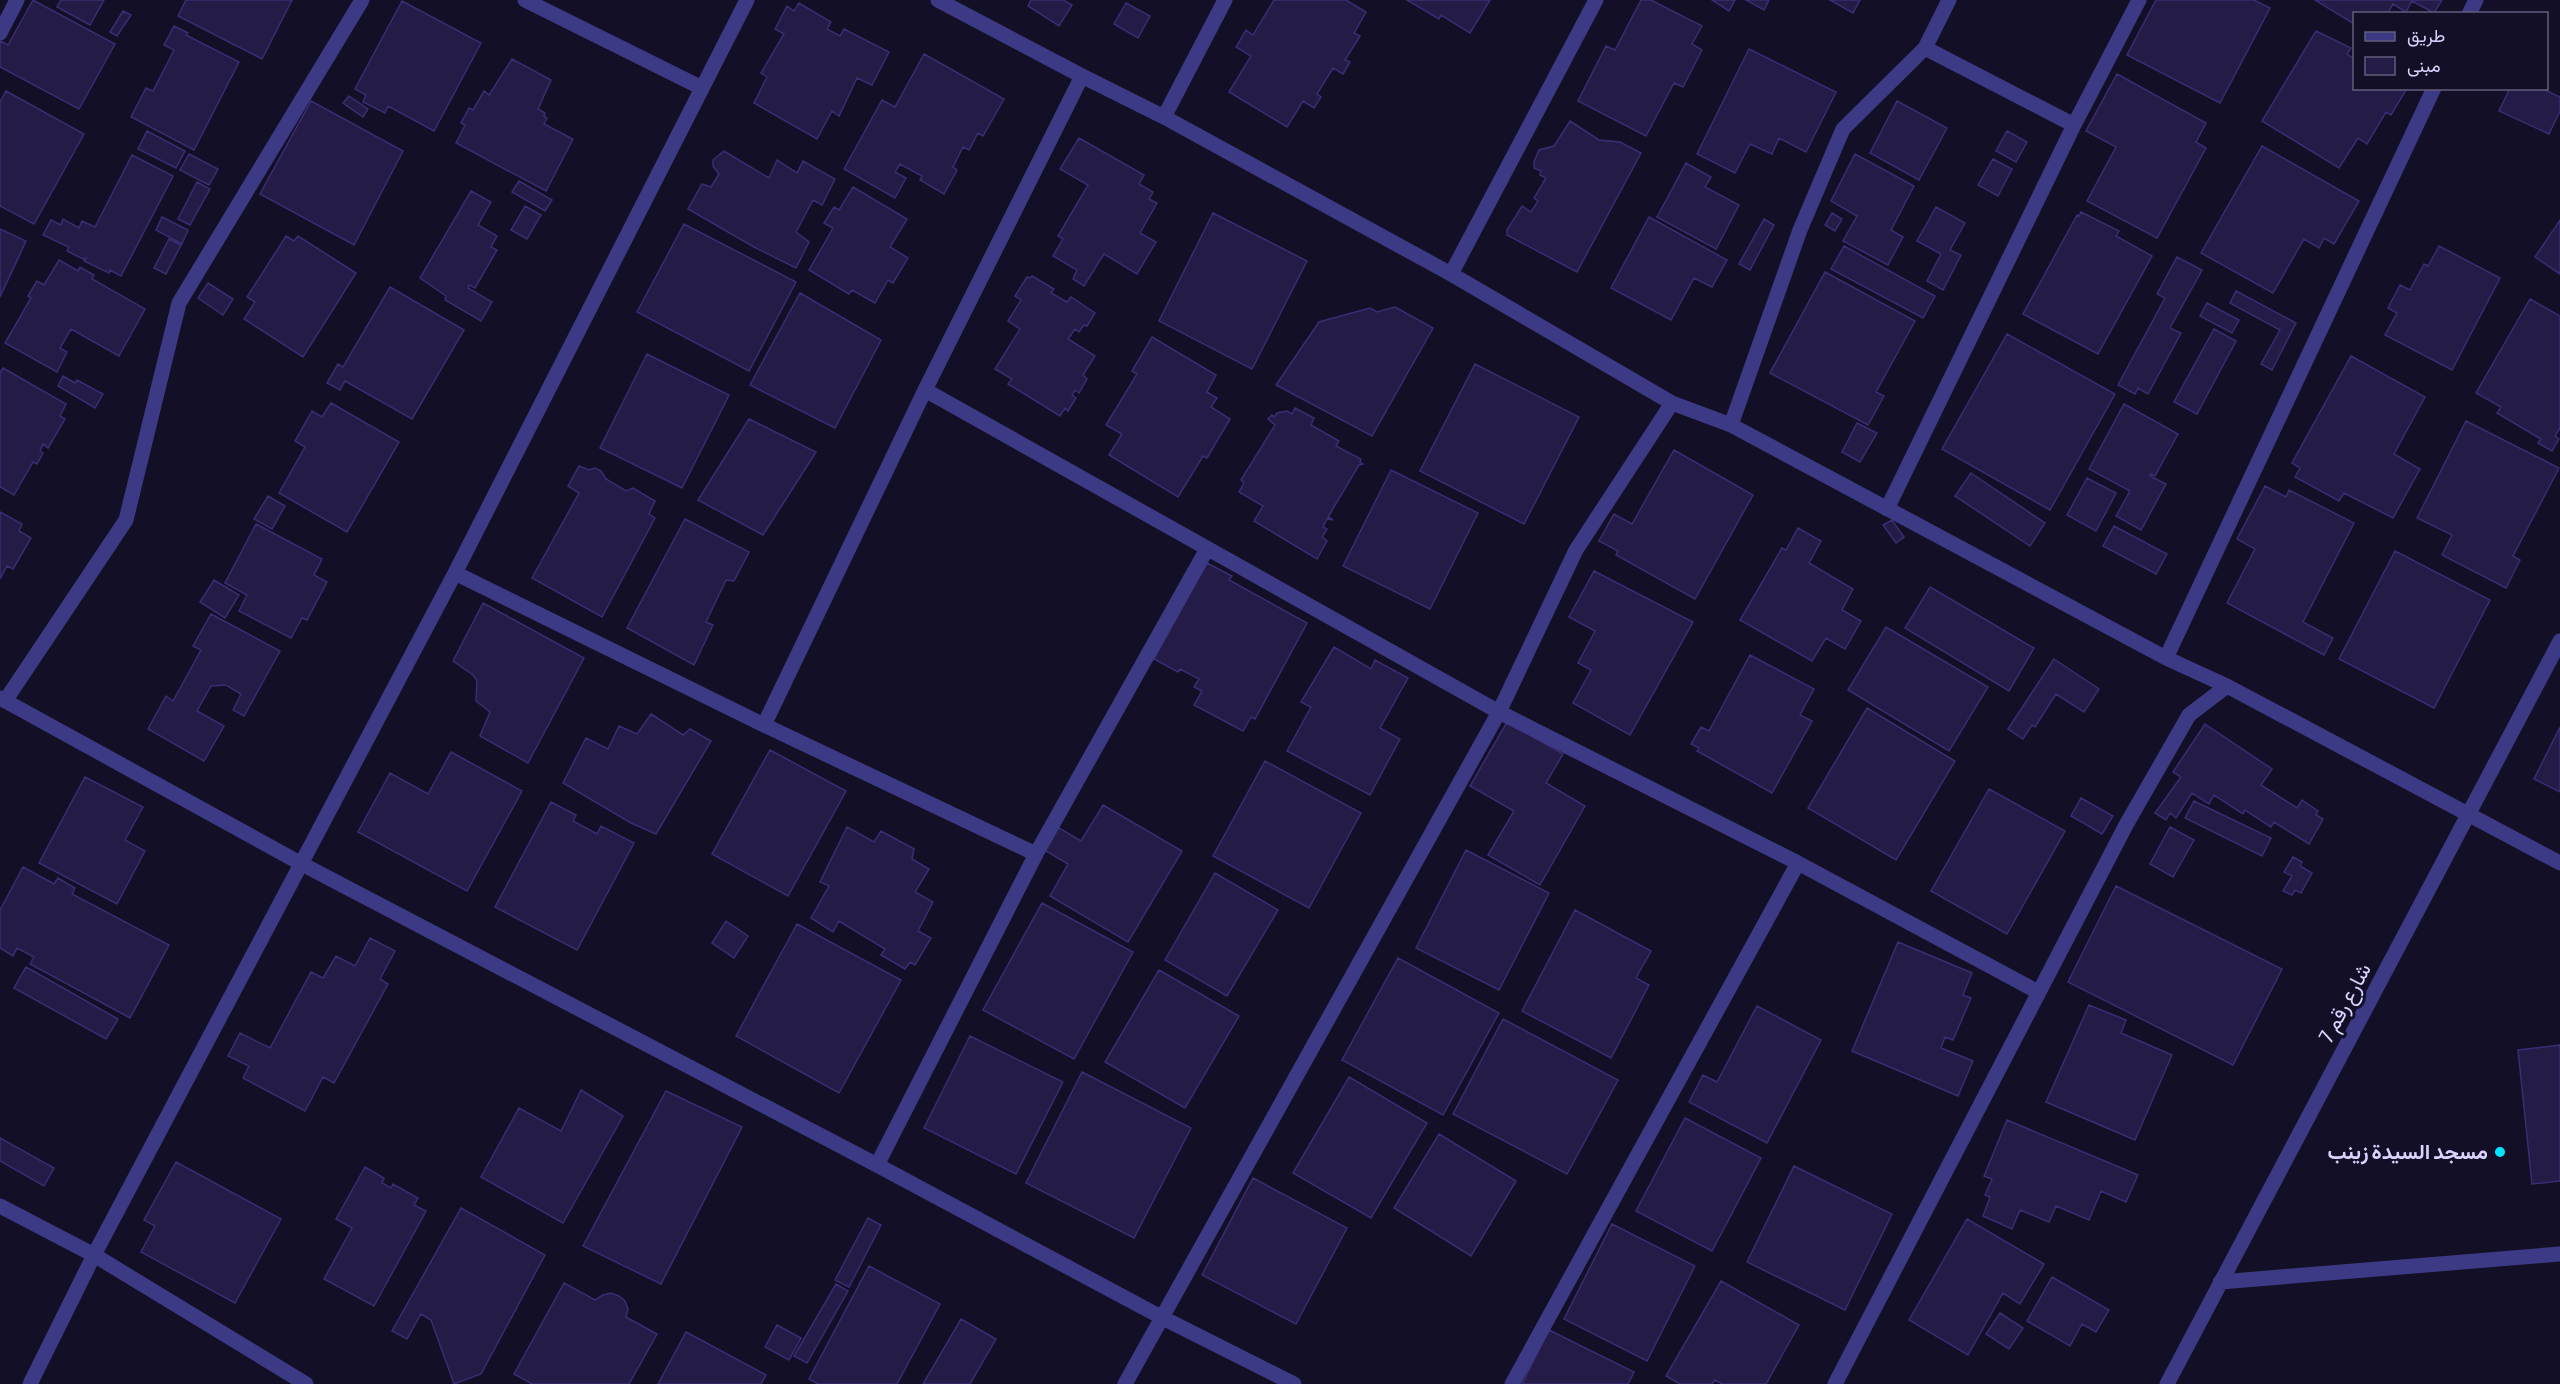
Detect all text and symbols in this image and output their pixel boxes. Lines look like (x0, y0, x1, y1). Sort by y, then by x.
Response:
legend (2353, 12, 2548, 90)
text: طريق (2407, 25, 2445, 47)
text: مبنى (2407, 55, 2441, 77)
street label: شارع رقم 7 (2313, 959, 2378, 1048)
place label: مسجد السيدة زينب (2328, 1139, 2488, 1165)
marker: مسجد السيدة زينب (2493, 1145, 2507, 1159)

